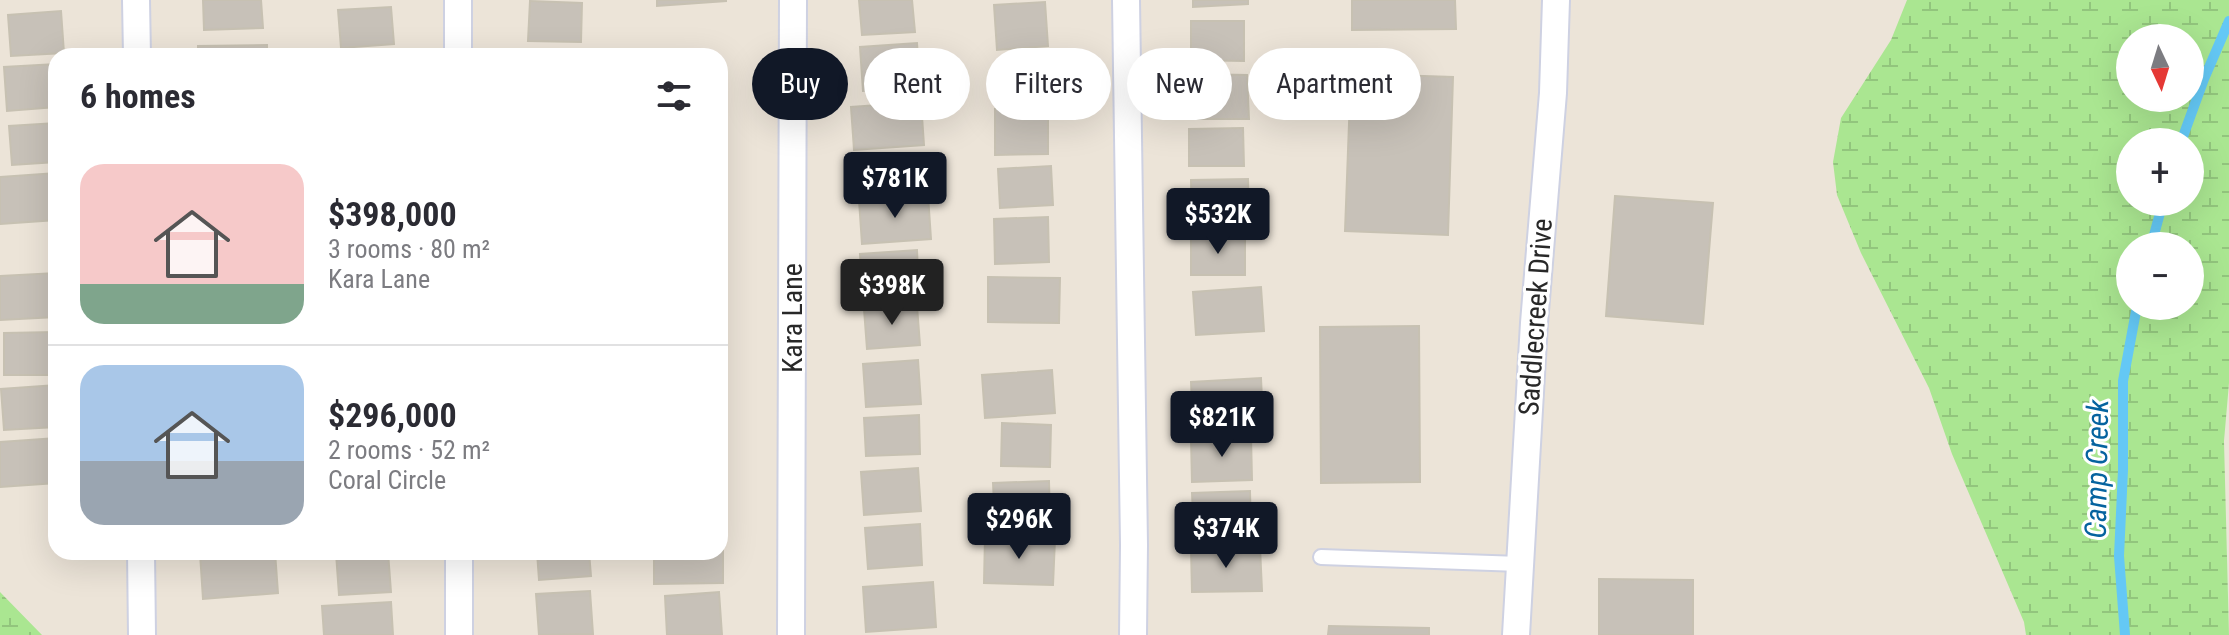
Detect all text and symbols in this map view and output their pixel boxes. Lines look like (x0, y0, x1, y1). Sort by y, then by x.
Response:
north arrow (2116, 24, 2204, 112)
map controls (2116, 24, 2204, 320)
chip: Buy (752, 48, 848, 120)
chip: Rent (864, 48, 970, 120)
chip: Filters (986, 48, 1111, 120)
chip: New (1127, 48, 1232, 120)
chip: Apartment (1248, 48, 1421, 120)
icon: filters (652, 74, 696, 118)
text: 6 homes (80, 76, 196, 116)
button: + (2116, 128, 2204, 216)
pin: $781K (839, 152, 951, 220)
text: $781K (862, 163, 928, 193)
pin: $532K (1162, 188, 1274, 256)
text: $398,000 (328, 194, 457, 234)
icon: home (144, 196, 240, 292)
text: $532K (1185, 199, 1251, 229)
street label: Saddlecreek Drive (1512, 217, 1559, 417)
button: − (2116, 232, 2204, 320)
text: 3 rooms · 80 m² (328, 234, 490, 264)
pin: $398K (836, 259, 948, 327)
street label: Kara Lane (776, 263, 809, 373)
text: Kara Lane (328, 264, 430, 294)
text: $398K (859, 270, 925, 300)
pin: $821K (1166, 391, 1278, 459)
text: $296,000 (328, 395, 457, 435)
icon: home (144, 397, 240, 493)
water label: Camp Creek (2078, 398, 2115, 539)
text: $821K (1189, 402, 1255, 432)
text: 2 rooms · 52 m² (328, 435, 490, 465)
text: Coral Circle (328, 465, 446, 495)
pin: $296K (963, 493, 1075, 561)
pin: $374K (1170, 502, 1282, 570)
text: $296K (986, 504, 1052, 534)
text: $374K (1193, 513, 1259, 543)

